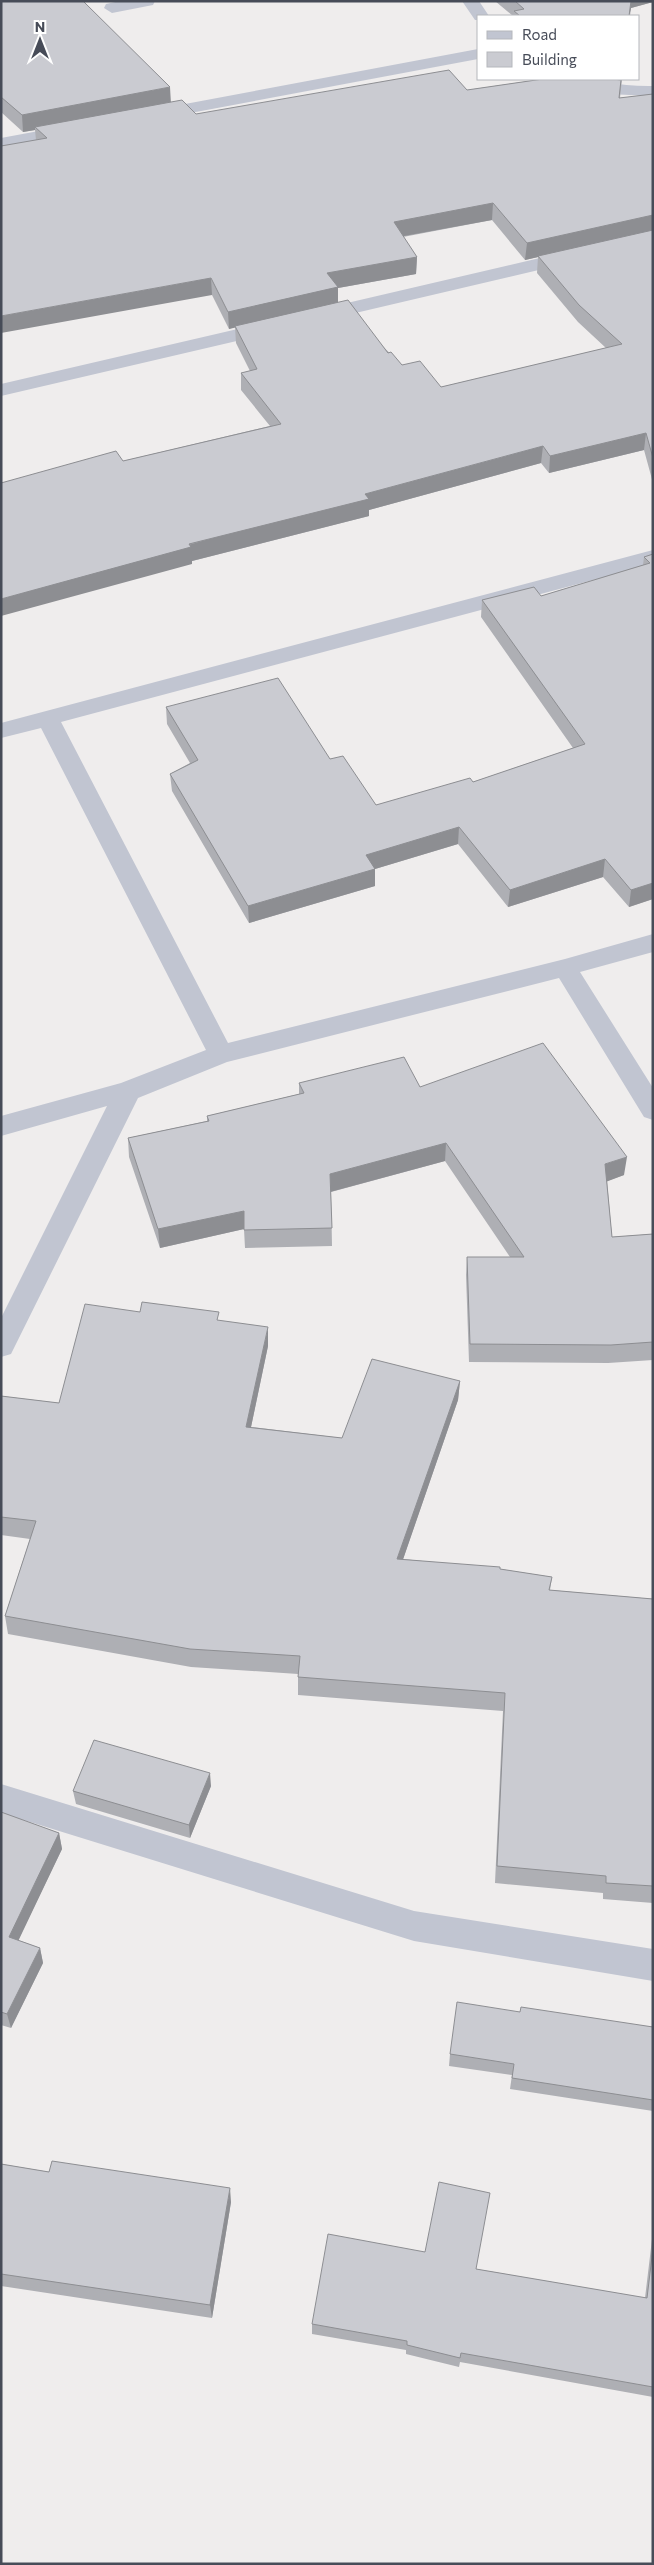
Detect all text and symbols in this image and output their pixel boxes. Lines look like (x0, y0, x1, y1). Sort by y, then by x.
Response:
north arrow (15, 15, 65, 65)
legend (477, 15, 639, 80)
text: N (35, 18, 45, 35)
text: Road (522, 25, 557, 43)
text: Building (522, 50, 577, 68)

